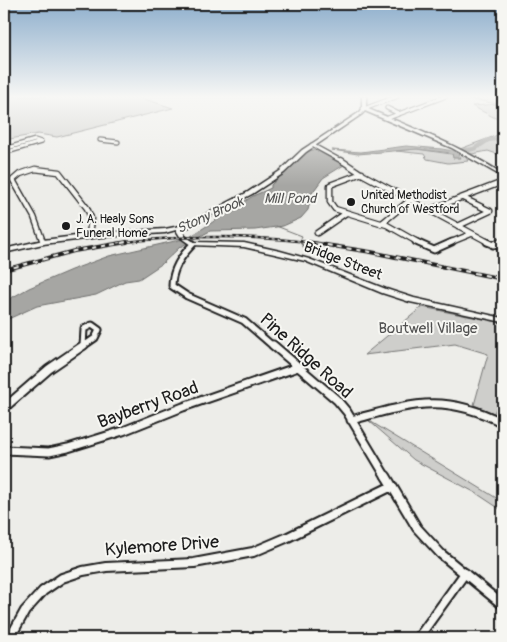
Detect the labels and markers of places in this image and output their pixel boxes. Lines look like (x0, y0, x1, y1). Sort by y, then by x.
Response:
place label: United Methodist Church of Westford (361, 188, 460, 217)
marker: United Methodist Church of Westford (345, 196, 357, 208)
place label: J. A. Healy Sons Funeral Home (76, 212, 154, 241)
marker: J. A. Healy Sons Funeral Home (60, 220, 72, 232)

